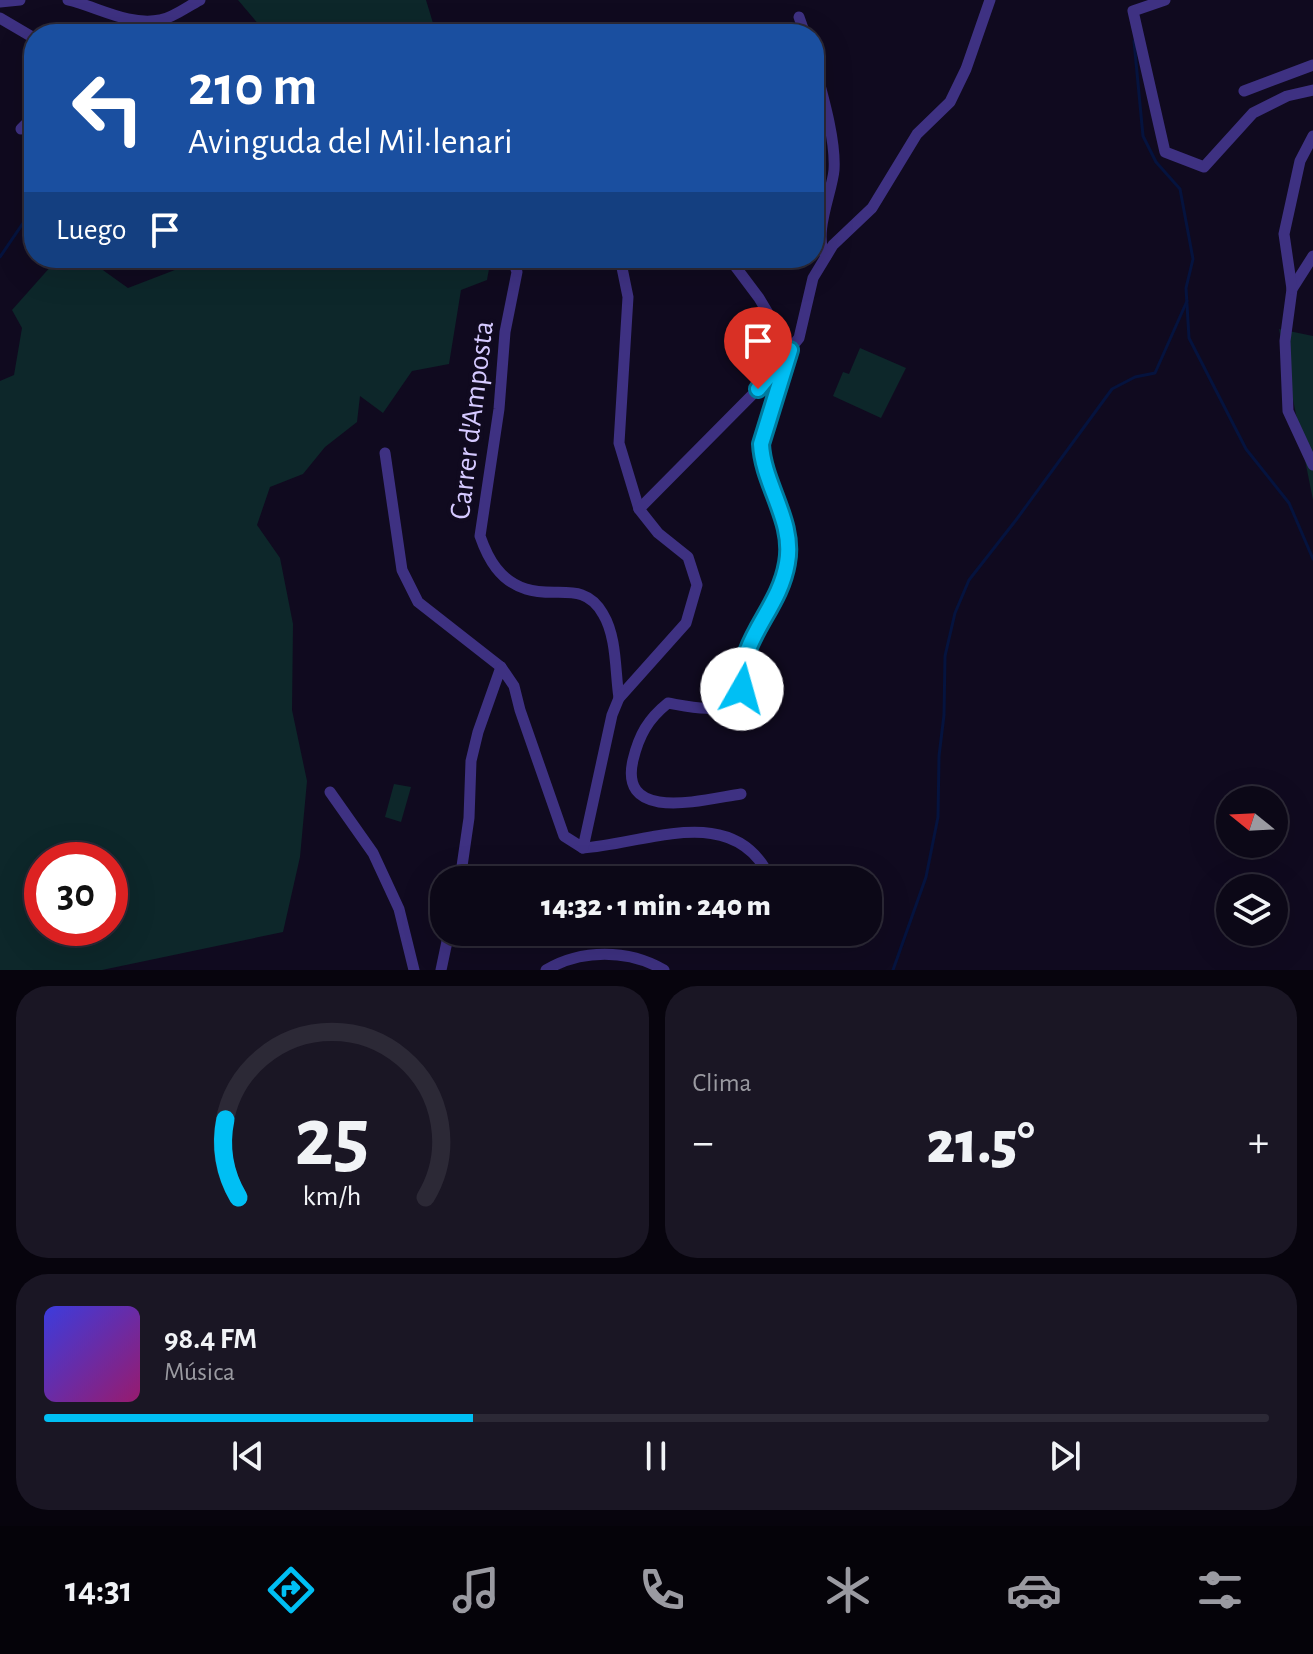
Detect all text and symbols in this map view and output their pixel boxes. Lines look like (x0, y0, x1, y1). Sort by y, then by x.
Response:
icon: left (56, 56, 160, 160)
text: 210 m (188, 59, 317, 115)
text: Avinguda del Mil·lenari (188, 124, 513, 160)
icon: arrive (143, 208, 187, 252)
text: Luego (56, 215, 127, 245)
pin (724, 307, 792, 389)
street label: Carrer d'Amposta (445, 319, 499, 521)
icon: arrive (736, 319, 780, 363)
position arrow (700, 647, 784, 731)
north arrow (1216, 786, 1288, 858)
map controls (1216, 786, 1288, 946)
speed limit sign: 30 (24, 842, 128, 946)
button: layers (1216, 874, 1288, 946)
text: 14:32 · 1 min · 240 m (541, 891, 771, 921)
text: Clima (693, 1070, 752, 1096)
text: 25 (295, 1097, 370, 1181)
text: 21.5° (927, 1114, 1035, 1174)
text: − (693, 1121, 714, 1165)
text: + (1248, 1121, 1269, 1165)
text: km/h (303, 1182, 362, 1211)
text: 98.4 FM (164, 1324, 257, 1354)
text: Música (164, 1359, 235, 1385)
icon: previous (226, 1434, 270, 1478)
icon: pause (634, 1434, 678, 1478)
icon: next (1043, 1434, 1087, 1478)
icon: directions (263, 1562, 319, 1618)
icon: music (448, 1562, 504, 1618)
icon: phone (634, 1562, 690, 1618)
icon: climate (820, 1562, 876, 1618)
icon: car (1006, 1562, 1062, 1618)
icon: filters (1192, 1562, 1248, 1618)
text: 14:31 (65, 1572, 133, 1608)

